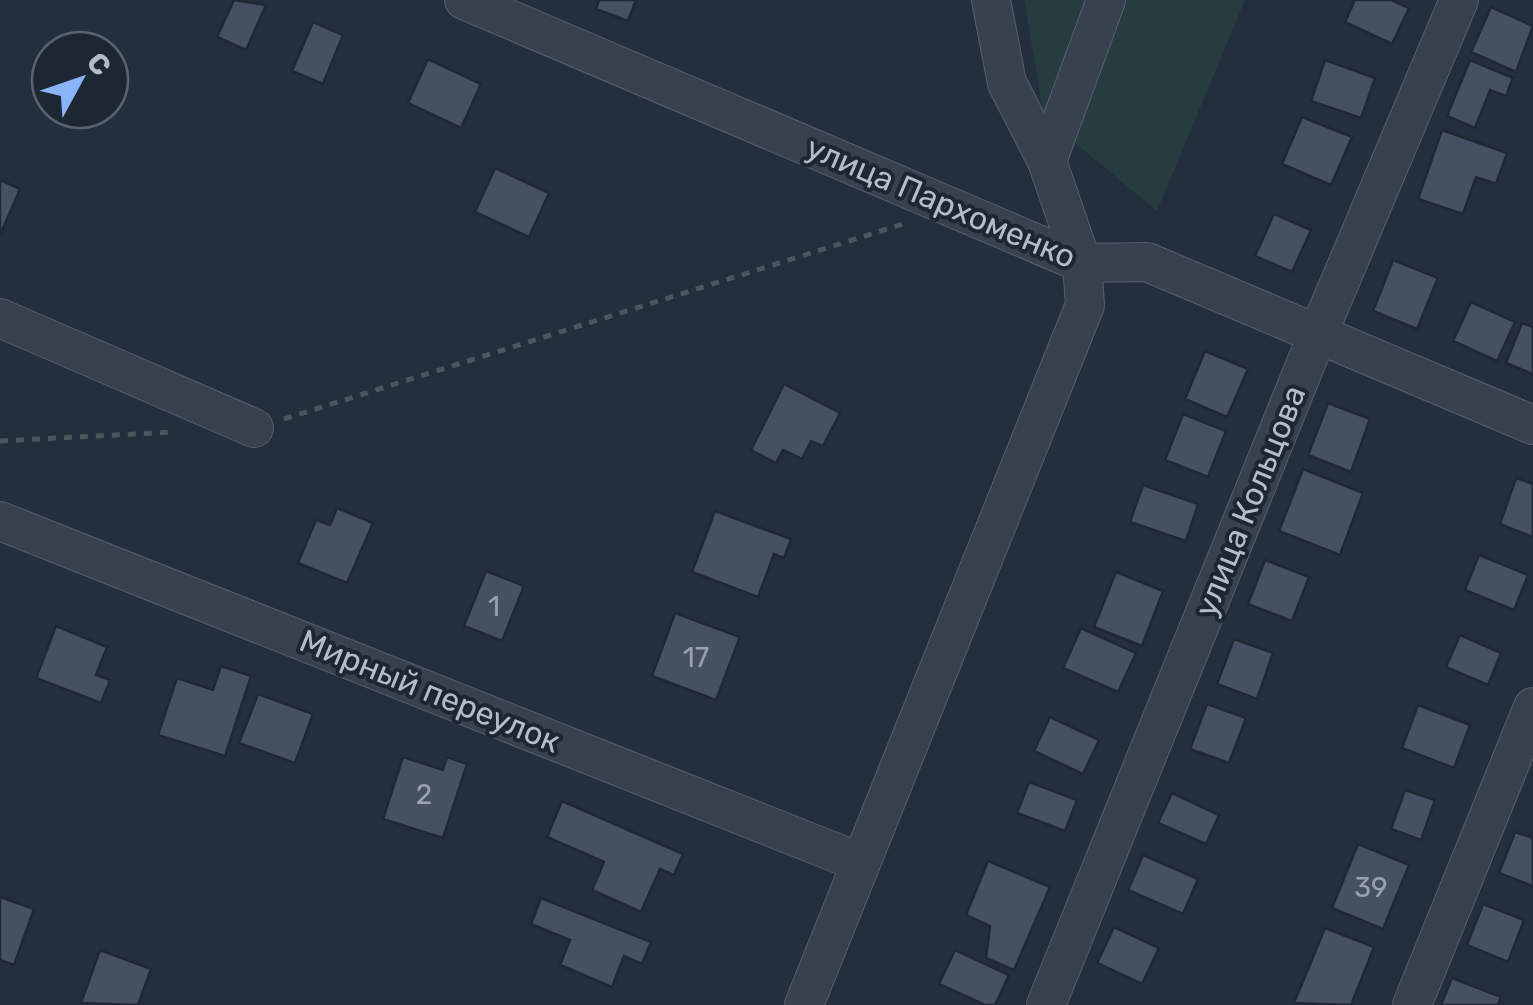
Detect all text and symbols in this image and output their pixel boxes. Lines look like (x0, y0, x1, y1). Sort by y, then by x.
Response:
north arrow (30, 30, 130, 130)
text: С (80, 46, 118, 82)
street label: улица Пархоменко (801, 128, 1081, 276)
street label: улица Кольцова (1186, 380, 1314, 622)
house number: 1 (488, 590, 500, 623)
street label: Мирный переулок (294, 621, 566, 761)
house number: 17 (683, 641, 709, 674)
house number: 2 (416, 778, 432, 811)
house number: 39 (1354, 871, 1388, 904)

